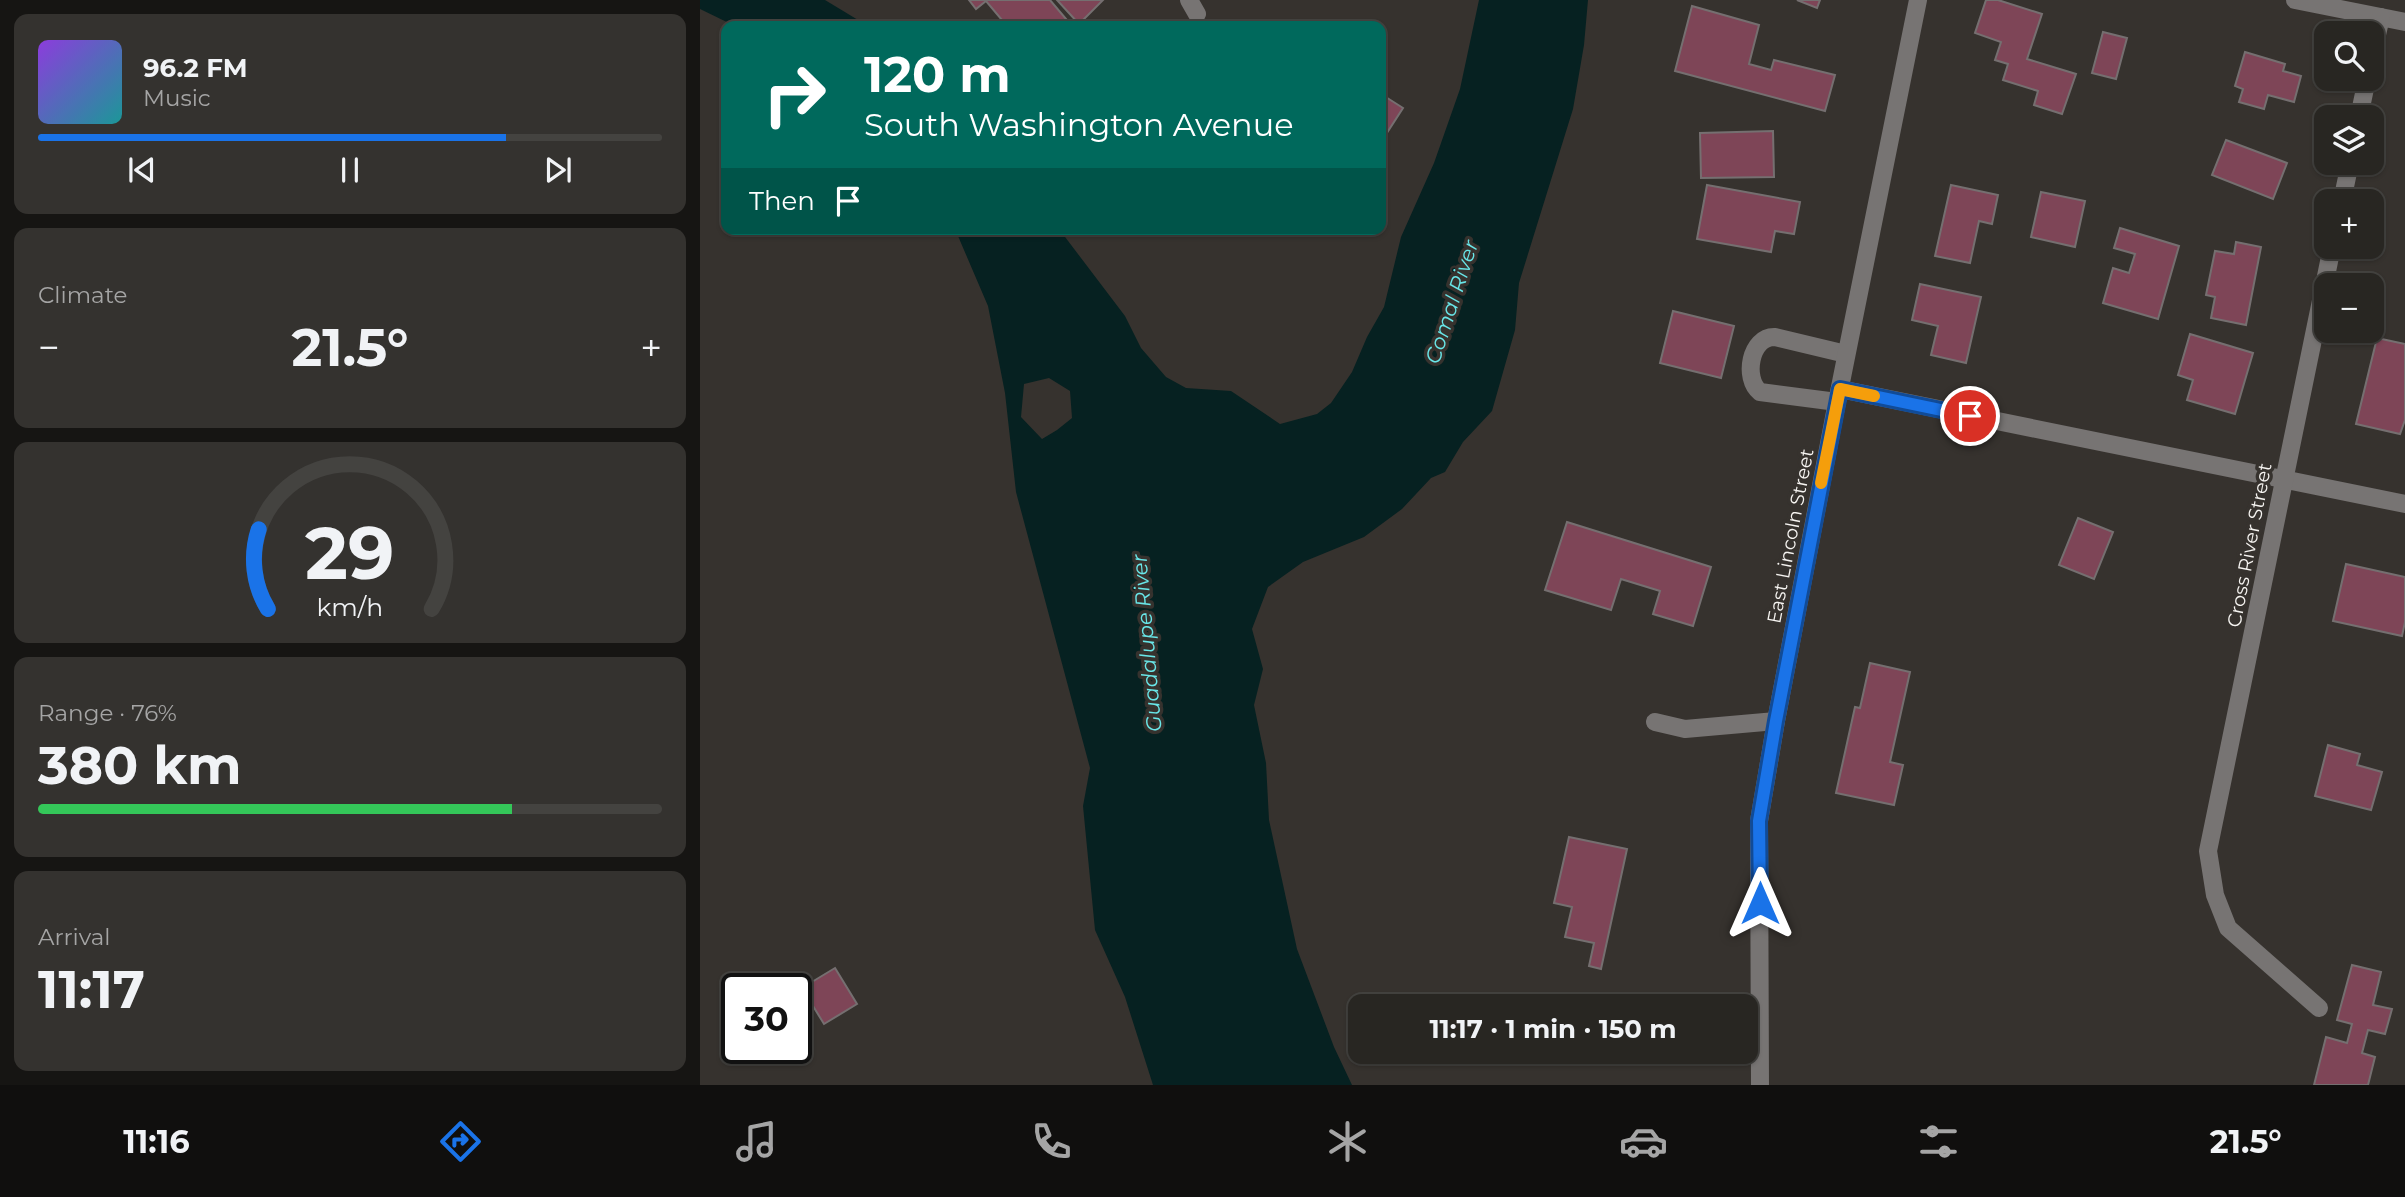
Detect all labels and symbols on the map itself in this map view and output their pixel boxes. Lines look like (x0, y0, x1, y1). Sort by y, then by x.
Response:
water label: Comal River (1420, 236, 1483, 367)
pin (1940, 386, 2000, 446)
street label: East Lincoln Street (1762, 446, 1819, 626)
street label: Cross River Street (2222, 461, 2277, 629)
water label: Guadalupe River (1126, 553, 1167, 733)
position arrow (1723, 866, 1797, 940)
speed limit sign: 30 (721, 973, 812, 1064)

